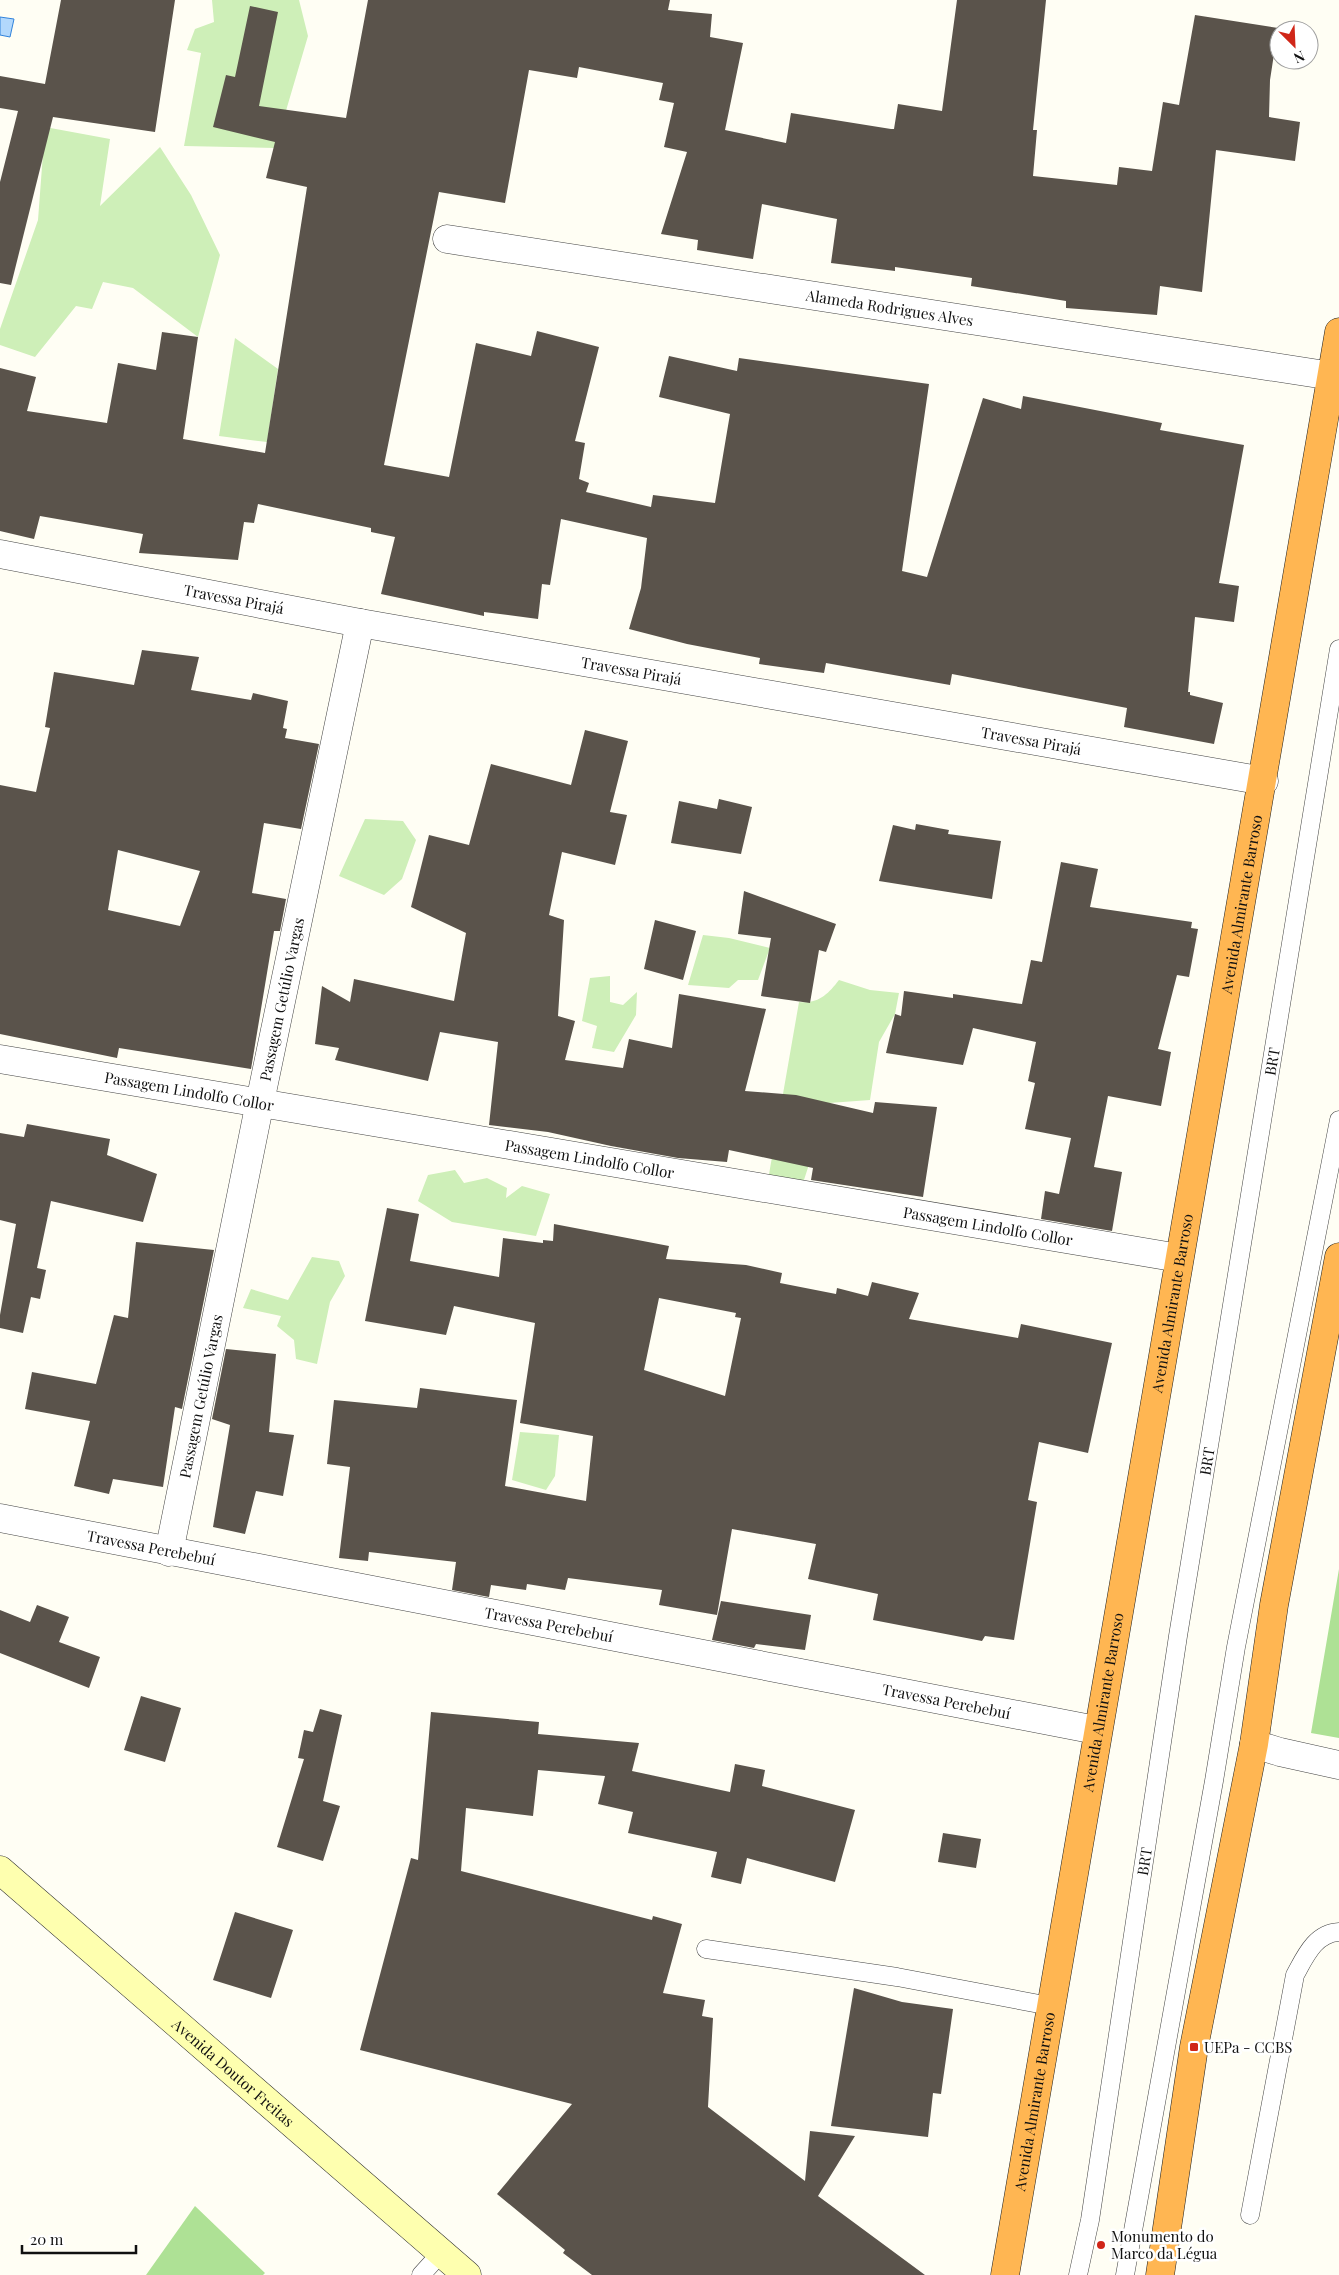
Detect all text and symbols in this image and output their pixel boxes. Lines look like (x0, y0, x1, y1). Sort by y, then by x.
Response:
north arrow (1269, 20, 1319, 70)
text: N (1291, 47, 1308, 68)
street label: Alameda Rodrigues Alves (804, 285, 975, 330)
street label: Travessa Pirajá (182, 579, 286, 618)
street label: Travessa Pirajá (580, 652, 684, 689)
street label: Travessa Pirajá (980, 722, 1084, 759)
street label: Avenida Almirante Barroso (1216, 813, 1266, 996)
street label: Passagem Getúlio Vargas (255, 916, 308, 1083)
street label: BRT (1260, 1046, 1284, 1077)
street label: Passagem Lindolfo Collor (103, 1067, 276, 1115)
street label: Passagem Lindolfo Collor (504, 1134, 676, 1183)
street label: Passagem Lindolfo Collor (902, 1202, 1074, 1250)
street label: Avenida Almirante Barroso (1146, 1212, 1197, 1395)
street label: Passagem Getúlio Vargas (174, 1313, 227, 1480)
street label: BRT (1194, 1446, 1219, 1477)
street label: Travessa Perebebuí (85, 1525, 218, 1570)
street label: Travessa Perebebuí (483, 1602, 615, 1646)
street label: Avenida Almirante Barroso (1077, 1611, 1128, 1794)
street label: Travessa Perebebuí (880, 1679, 1013, 1723)
street label: BRT (1132, 1846, 1156, 1877)
street label: Avenida Almirante Barroso (1009, 2010, 1059, 2193)
street label: Avenida Doutor Freitas (167, 2013, 299, 2131)
place label: UEPa - CCBS (1204, 2037, 1292, 2057)
marker: UEPa - CCBS (1188, 2041, 1200, 2053)
scale bar (22, 2222, 136, 2254)
place label: Monumento do Marco da Légua (1111, 2226, 1218, 2263)
text: 20 m (30, 2229, 64, 2249)
marker: Monumento do Marco da Légua (1095, 2239, 1107, 2251)

